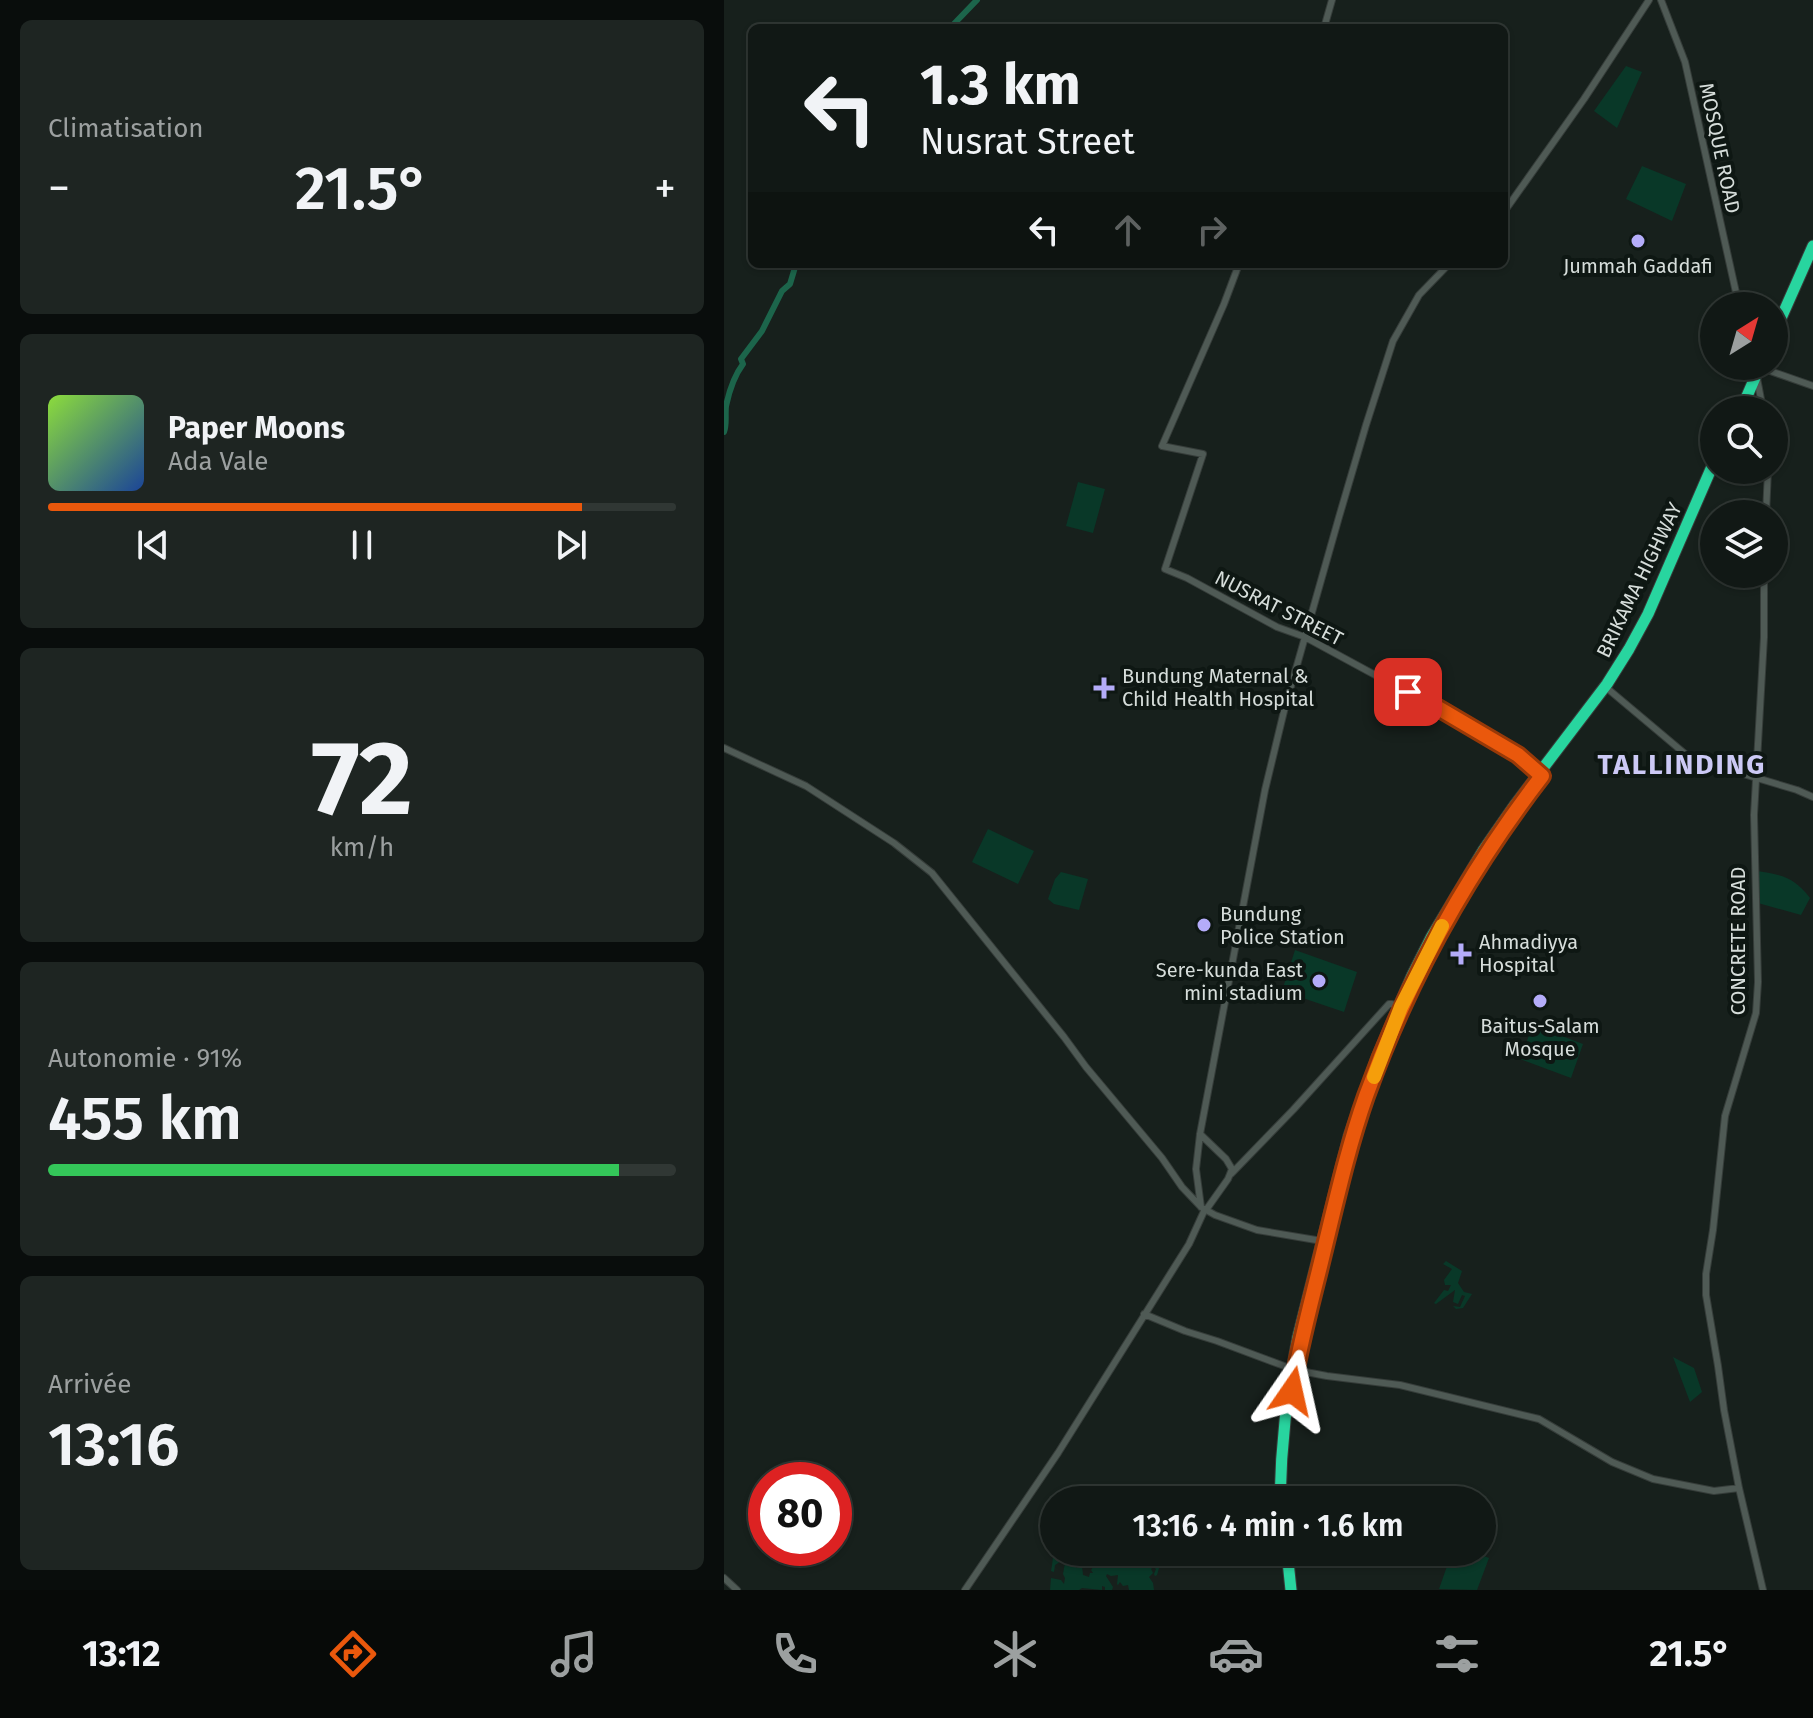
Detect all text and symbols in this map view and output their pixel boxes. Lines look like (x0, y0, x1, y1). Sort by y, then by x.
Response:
text: 1.3 km (920, 52, 1081, 119)
icon: left (788, 56, 892, 160)
street label: MOSQUE ROAD (1694, 80, 1746, 216)
text: Climatisation (48, 113, 204, 144)
text: Nusrat Street (920, 120, 1135, 164)
text: 21.5° (295, 153, 429, 225)
text: − (48, 162, 70, 215)
text: + (654, 162, 676, 215)
icon: left (1022, 208, 1066, 252)
icon: ahead (1106, 208, 1150, 252)
icon: right (1190, 208, 1234, 252)
marker: Jummah Gaddafi (1629, 232, 1647, 250)
place label: Jummah Gaddafi (1563, 254, 1713, 278)
north arrow (1700, 292, 1788, 380)
map controls (1700, 292, 1788, 588)
button: search (1700, 396, 1788, 484)
text: Paper Moons (168, 410, 345, 446)
text: Ada Vale (168, 446, 268, 477)
street label: BRIKAMA HIGHWAY (1591, 499, 1687, 661)
button: layers (1700, 500, 1788, 588)
icon: previous (131, 523, 175, 567)
icon: pause (340, 523, 384, 567)
icon: next (549, 523, 593, 567)
street label: NUSRAT STREET (1211, 565, 1348, 651)
pin (1374, 658, 1442, 726)
place label: Bundung Maternal & Child Health Hospital (1122, 664, 1314, 711)
icon: arrive (1386, 670, 1430, 714)
marker: Bundung Maternal & Child Health Hospital (1093, 677, 1115, 699)
text: 72 (311, 717, 413, 842)
district label: TALLINDING (1598, 748, 1766, 781)
text: km/h (330, 832, 394, 863)
street label: CONCRETE ROAD (1726, 867, 1750, 1015)
place label: Bundung Police Station (1220, 902, 1345, 949)
marker: Bundung Police Station (1195, 916, 1213, 934)
place label: Ahmadiyya Hospital (1479, 930, 1578, 977)
marker: Ahmadiyya Hospital (1450, 943, 1472, 965)
place label: Sere-kunda East mini stadium (1156, 958, 1304, 1005)
marker: Sere-kunda East mini stadium (1310, 972, 1328, 990)
marker: Baitus-Salam Mosque (1531, 992, 1549, 1010)
place label: Baitus-Salam Mosque (1480, 1014, 1600, 1061)
text: Autonomie · 91% (48, 1043, 242, 1074)
text: 455 km (48, 1083, 242, 1155)
position arrow (1250, 1349, 1334, 1433)
text: Arrivée (48, 1369, 131, 1400)
text: 13:16 (48, 1409, 179, 1481)
speed limit sign: 80 (748, 1462, 852, 1566)
text: 13:16 · 4 min · 1.6 km (1133, 1508, 1403, 1544)
icon: directions (325, 1626, 381, 1682)
icon: music (546, 1626, 602, 1682)
icon: phone (767, 1626, 823, 1682)
icon: climate (987, 1626, 1043, 1682)
icon: car (1208, 1626, 1264, 1682)
icon: filters (1429, 1626, 1485, 1682)
text: 13:12 (82, 1632, 161, 1676)
text: 21.5° (1649, 1632, 1731, 1676)

